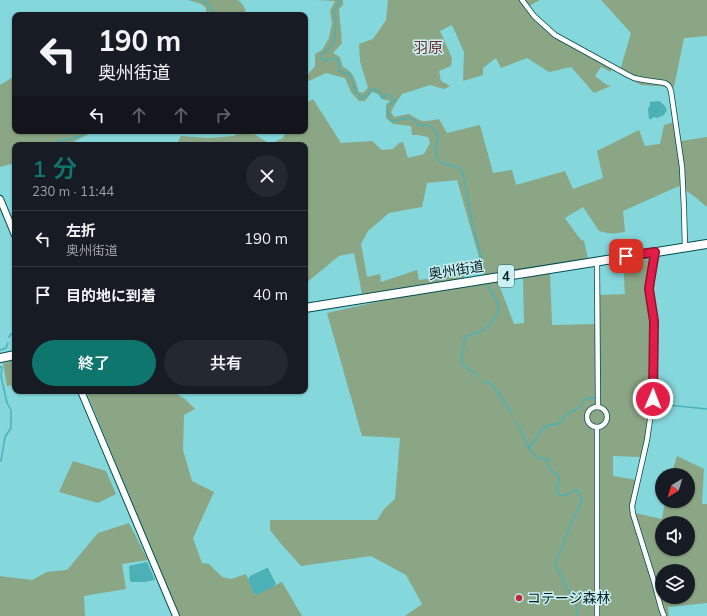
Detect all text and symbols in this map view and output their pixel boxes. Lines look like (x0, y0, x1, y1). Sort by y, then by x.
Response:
text: 190 m (98, 23, 181, 58)
icon: left (32, 28, 84, 80)
district label: 羽原 (413, 38, 443, 57)
text: 奥州街道 (98, 61, 170, 84)
icon: left (86, 104, 108, 126)
icon: ahead (128, 104, 150, 126)
icon: ahead (170, 104, 192, 126)
icon: right (212, 104, 234, 126)
text: 1 分 (32, 153, 77, 183)
button: close (246, 155, 288, 197)
text: 230 m · 11:44 (32, 183, 114, 199)
text: 左折 (66, 221, 96, 240)
icon: left (32, 228, 54, 250)
text: 190 m (244, 229, 288, 248)
pin (609, 239, 643, 273)
text: 奥州街道 (66, 242, 118, 258)
icon: arrive (615, 245, 637, 267)
street label: 奥州街道 (427, 257, 485, 283)
road number: 4 (498, 265, 514, 287)
icon: arrive (32, 284, 54, 306)
text: 40 m (253, 285, 288, 304)
text: 目的地に到着 (66, 286, 156, 305)
button: 終了 (32, 340, 156, 386)
button: 共有 (164, 340, 288, 386)
position arrow (632, 378, 674, 420)
north arrow (655, 468, 695, 508)
map controls (655, 468, 695, 604)
button: sound (655, 516, 695, 556)
button: layers (655, 564, 695, 604)
place label: コテージ森林 (527, 589, 611, 607)
marker: コテージ森林 (514, 593, 524, 603)

